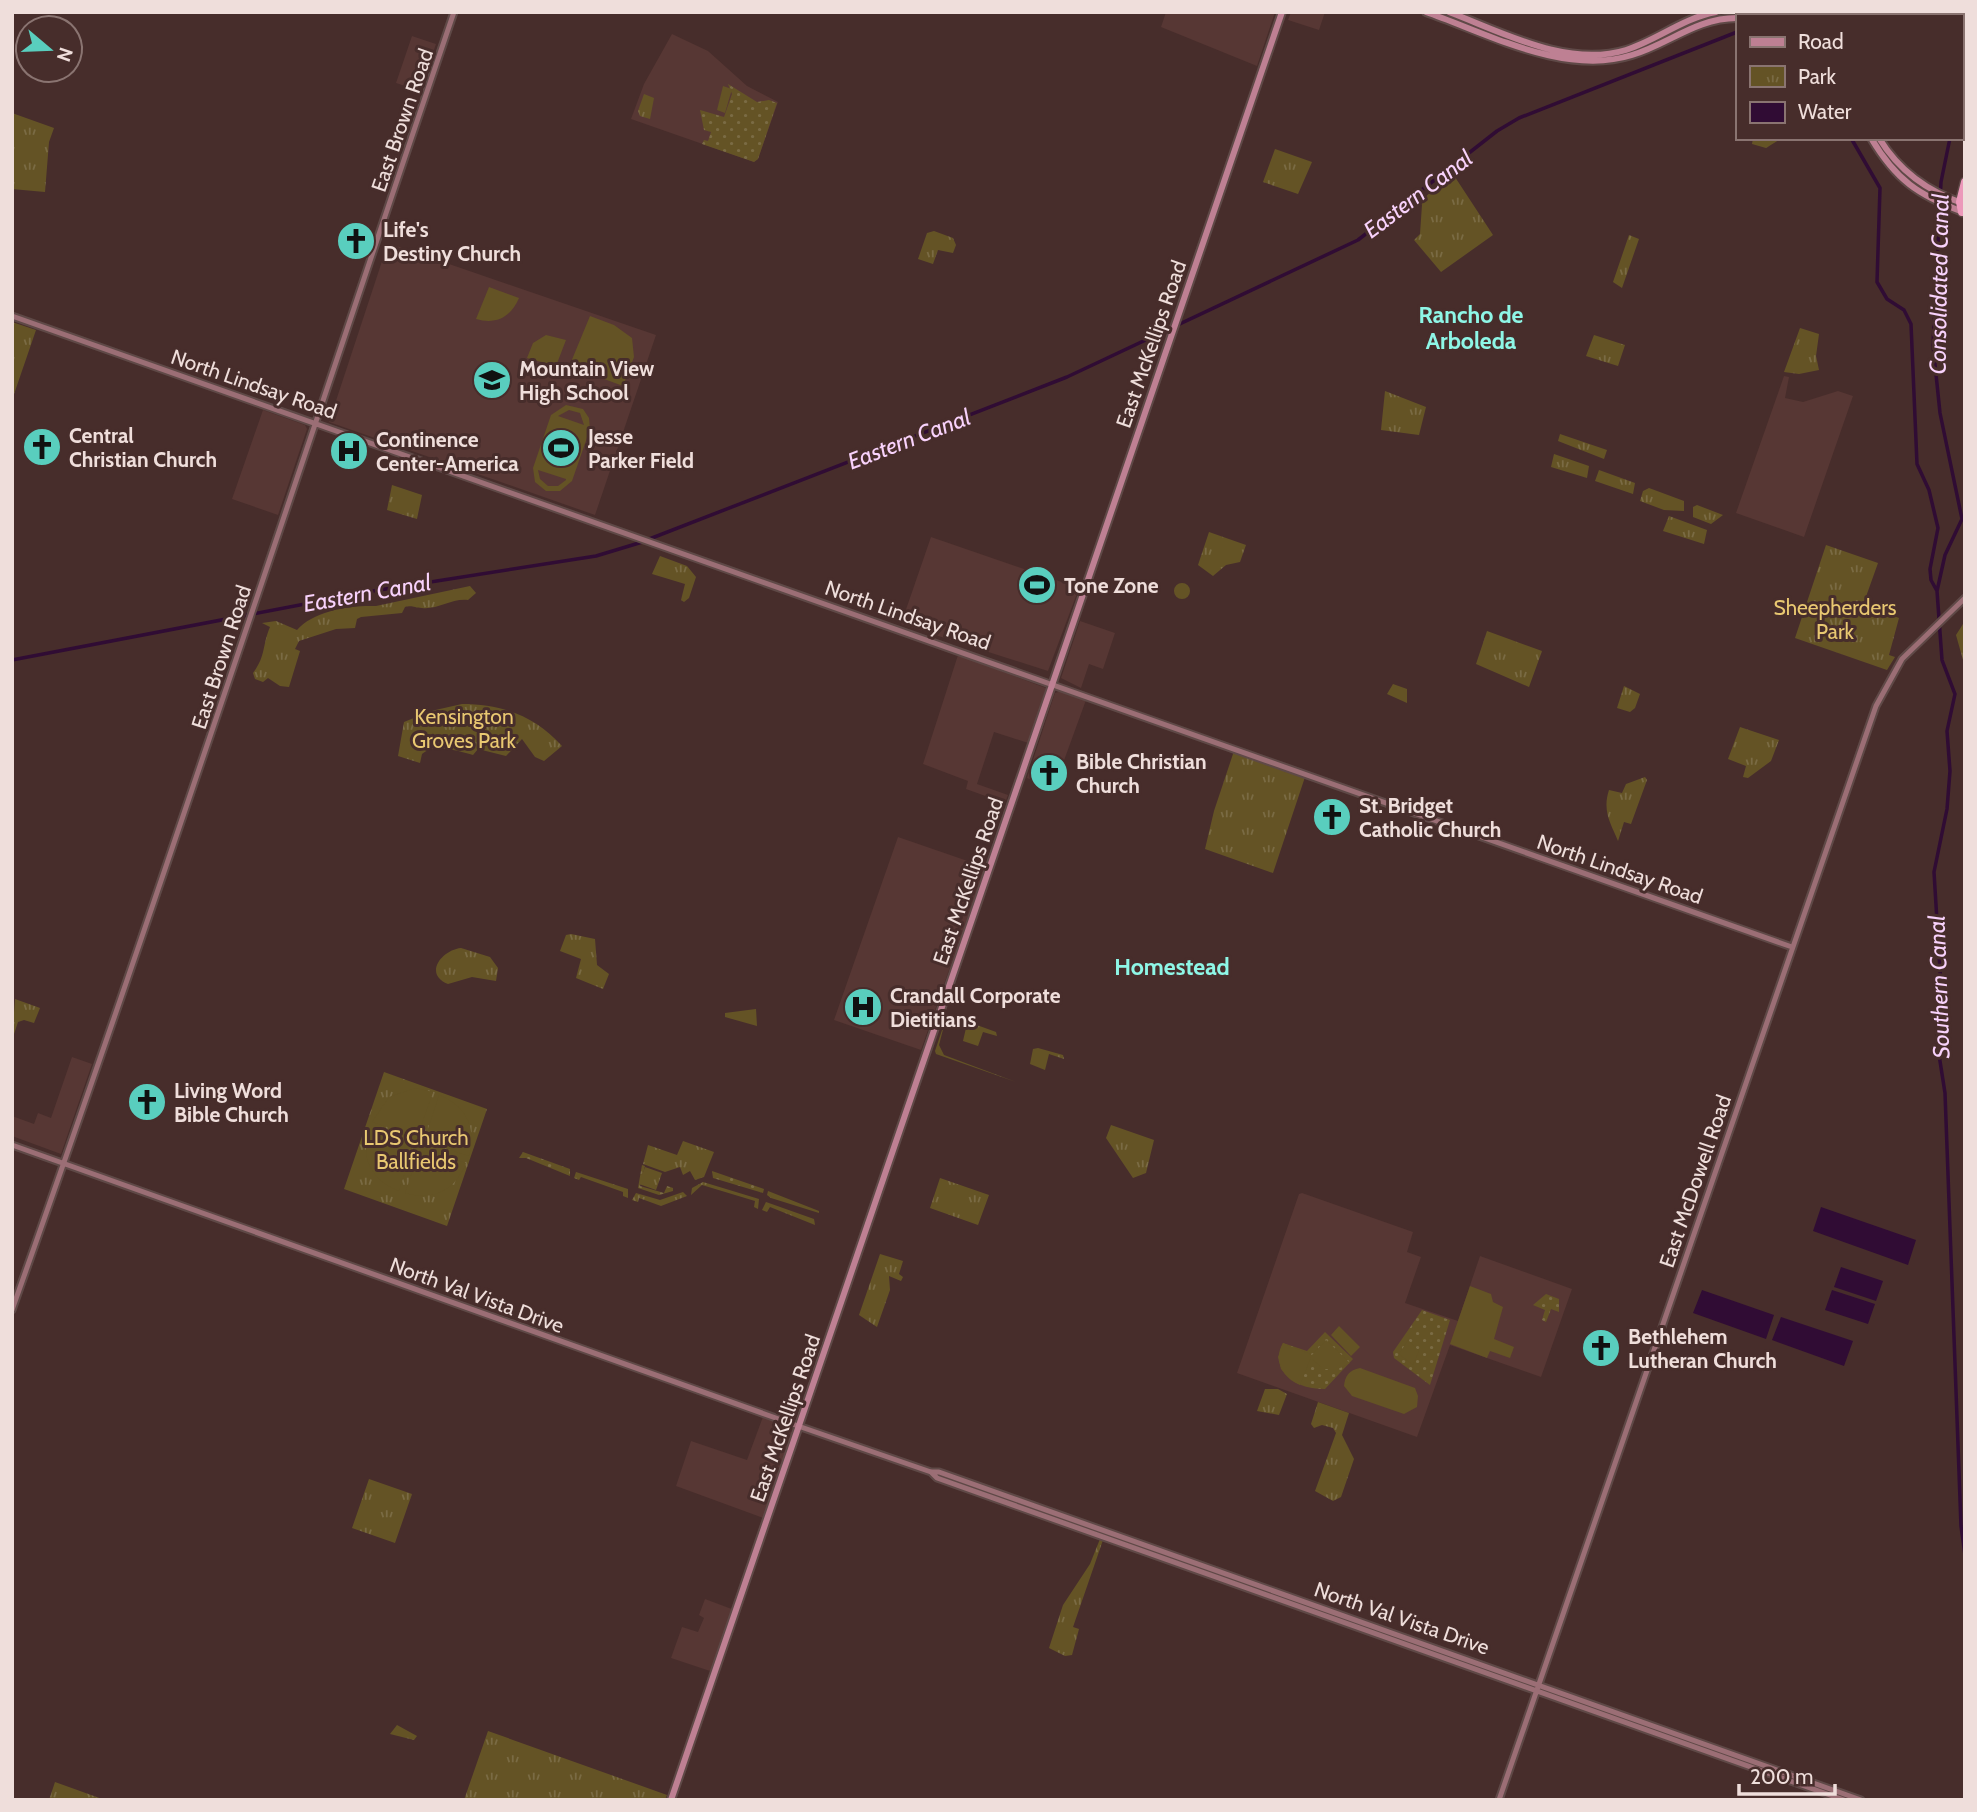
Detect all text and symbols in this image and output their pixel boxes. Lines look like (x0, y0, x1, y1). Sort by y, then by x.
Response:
north arrow (14, 14, 84, 84)
legend (1736, 14, 1963, 140)
text: Road (1798, 29, 1844, 54)
text: N (52, 44, 78, 64)
street label: East Brown Road (366, 45, 438, 195)
text: Park (1798, 64, 1836, 89)
text: Water (1798, 99, 1852, 124)
water label: Eastern Canal (1358, 144, 1479, 244)
water label: Consolidated Canal (1923, 193, 1955, 375)
place label: Life's Destiny Church (383, 217, 521, 266)
church icon: Life's Destiny Church (335, 220, 377, 262)
street label: East McKellips Road (1111, 257, 1191, 431)
district label: Rancho de Arboleda (1419, 301, 1524, 355)
street label: North Lindsay Road (168, 344, 340, 424)
place label: Mountain View High School (519, 356, 655, 405)
school or university icon: Mountain View High School (471, 359, 513, 401)
water label: Eastern Canal (844, 403, 975, 475)
place label: Central Christian Church (69, 423, 217, 472)
place label: Jesse Parker Field (587, 424, 694, 473)
church icon: Central Christian Church (21, 426, 63, 468)
place label: Continence Center-America (376, 427, 519, 476)
sports icon: Jesse Parker Field (540, 427, 582, 469)
hospital icon: Continence Center-America (328, 430, 370, 472)
sports icon: Tone Zone (1016, 564, 1058, 606)
water label: Eastern Canal (301, 568, 434, 618)
place label: Tone Zone (1064, 573, 1159, 598)
street label: North Lindsay Road (822, 575, 994, 655)
street label: East Brown Road (186, 582, 256, 732)
park label: Sheepherders Park (1774, 595, 1897, 644)
park label: Kensington Groves Park (412, 704, 517, 753)
place label: Bible Christian Church (1076, 749, 1207, 798)
church icon: Bible Christian Church (1028, 752, 1070, 794)
place label: St. Bridget Catholic Church (1359, 793, 1501, 842)
street label: East McKellips Road (928, 794, 1008, 968)
church icon: St. Bridget Catholic Church (1311, 796, 1353, 838)
street label: North Lindsay Road (1534, 829, 1706, 909)
water label: Southern Canal (1922, 914, 1955, 1059)
district label: Homestead (1114, 953, 1230, 981)
place label: Crandall Corporate Dietitians (890, 983, 1061, 1032)
hospital icon: Crandall Corporate Dietitians (842, 986, 884, 1028)
place label: Living Word Bible Church (174, 1078, 289, 1127)
church icon: Living Word Bible Church (126, 1081, 168, 1123)
street label: East McDowell Road (1654, 1091, 1736, 1271)
park label: LDS Church Ballfields (363, 1125, 469, 1174)
street label: North Val Vista Drive (387, 1252, 568, 1338)
place label: Bethlehem Lutheran Church (1628, 1324, 1777, 1373)
church icon: Bethlehem Lutheran Church (1580, 1327, 1622, 1369)
street label: East McKellips Road (745, 1331, 825, 1505)
street label: North Val Vista Drive (1311, 1576, 1493, 1660)
scale bar (1739, 1752, 1835, 1796)
text: 200 m (1750, 1764, 1813, 1789)

